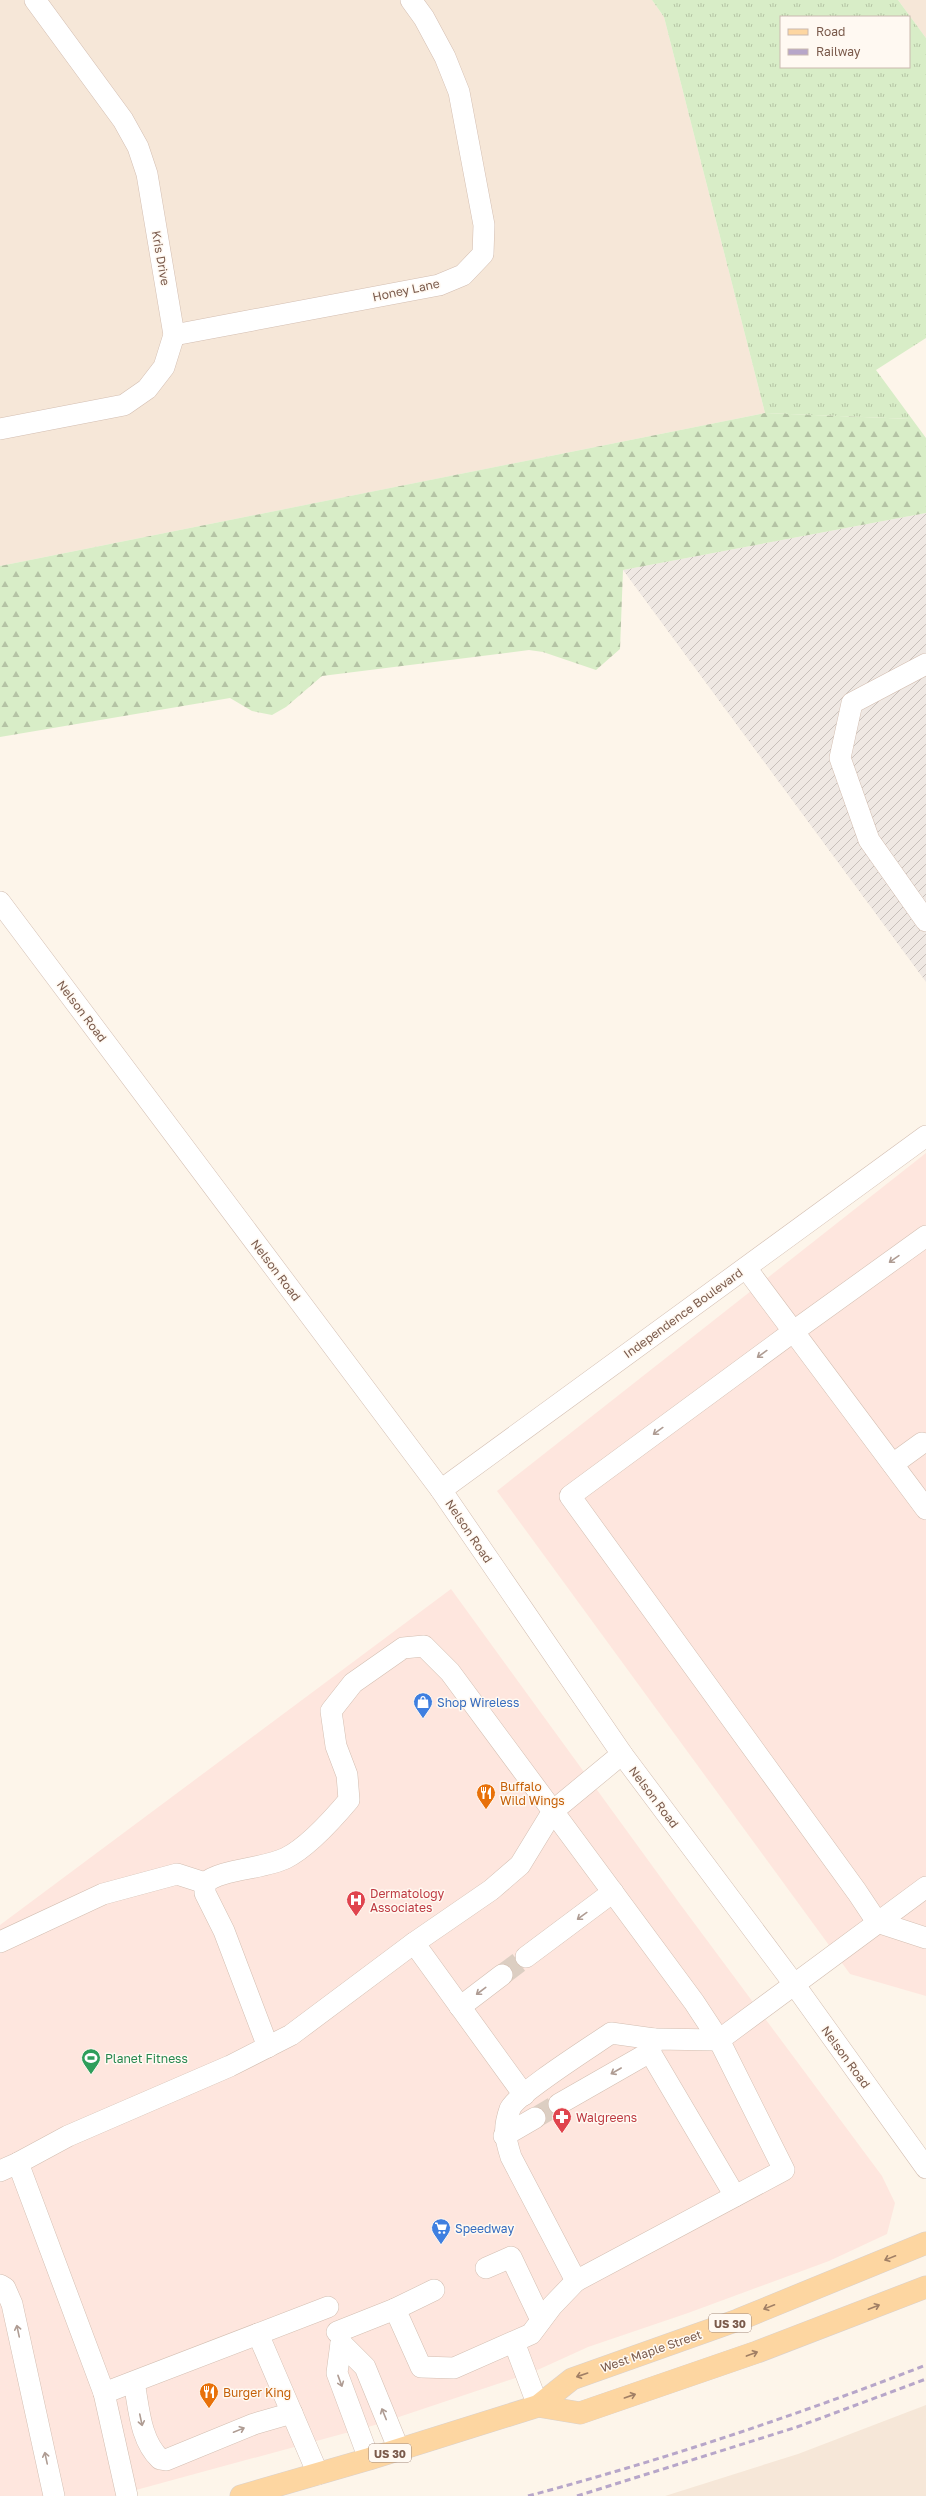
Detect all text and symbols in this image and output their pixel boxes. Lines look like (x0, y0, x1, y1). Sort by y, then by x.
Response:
legend (780, 16, 910, 68)
text: Road (816, 24, 845, 39)
text: Railway (816, 44, 861, 59)
street label: Kris Drive (149, 229, 173, 287)
street label: Honey Lane (371, 276, 441, 304)
street label: Nelson Road (54, 977, 110, 1045)
street label: Nelson Road (248, 1236, 304, 1304)
one-way arrow (889, 1255, 900, 1263)
street label: Independence Boulevard (621, 1265, 745, 1361)
one-way arrow (757, 1350, 768, 1358)
one-way arrow (652, 1427, 663, 1436)
street label: Nelson Road (442, 1496, 496, 1566)
shop icon: Shop Wireless (412, 1691, 434, 1719)
place label: Shop Wireless (437, 1695, 519, 1710)
street label: Nelson Road (626, 1763, 682, 1831)
place label: Buffalo Wild Wings (500, 1779, 565, 1808)
restaurant icon: Buffalo Wild Wings (475, 1782, 497, 1810)
place label: Dermatology Associates (370, 1886, 445, 1915)
hospital icon: Dermatology Associates (345, 1889, 367, 1917)
one-way arrow (577, 1912, 588, 1920)
one-way arrow (476, 1987, 487, 1995)
street label: Nelson Road (818, 2023, 874, 2091)
sports icon: Planet Fitness (80, 2047, 102, 2075)
place label: Planet Fitness (105, 2051, 188, 2066)
one-way arrow (610, 2068, 622, 2076)
pharmacy icon: Walgreens (551, 2106, 573, 2134)
place label: Walgreens (576, 2110, 637, 2125)
supermarket icon: Speedway (430, 2217, 452, 2245)
place label: Speedway (455, 2221, 514, 2236)
one-way arrow (884, 2255, 896, 2262)
one-way arrow (867, 2303, 879, 2310)
one-way arrow (764, 2304, 776, 2311)
road number: US 30 (709, 2314, 751, 2332)
one-way arrow (14, 2325, 22, 2338)
street label: West Maple Street (599, 2327, 704, 2375)
one-way arrow (746, 2349, 758, 2357)
one-way arrow (575, 2372, 588, 2379)
one-way arrow (337, 2375, 345, 2387)
restaurant icon: Burger King (198, 2381, 220, 2409)
place label: Burger King (223, 2385, 291, 2400)
one-way arrow (623, 2392, 635, 2400)
one-way arrow (380, 2409, 387, 2421)
one-way arrow (137, 2413, 145, 2426)
one-way arrow (233, 2426, 245, 2433)
road number: US 30 (369, 2444, 411, 2462)
one-way arrow (42, 2452, 50, 2465)

